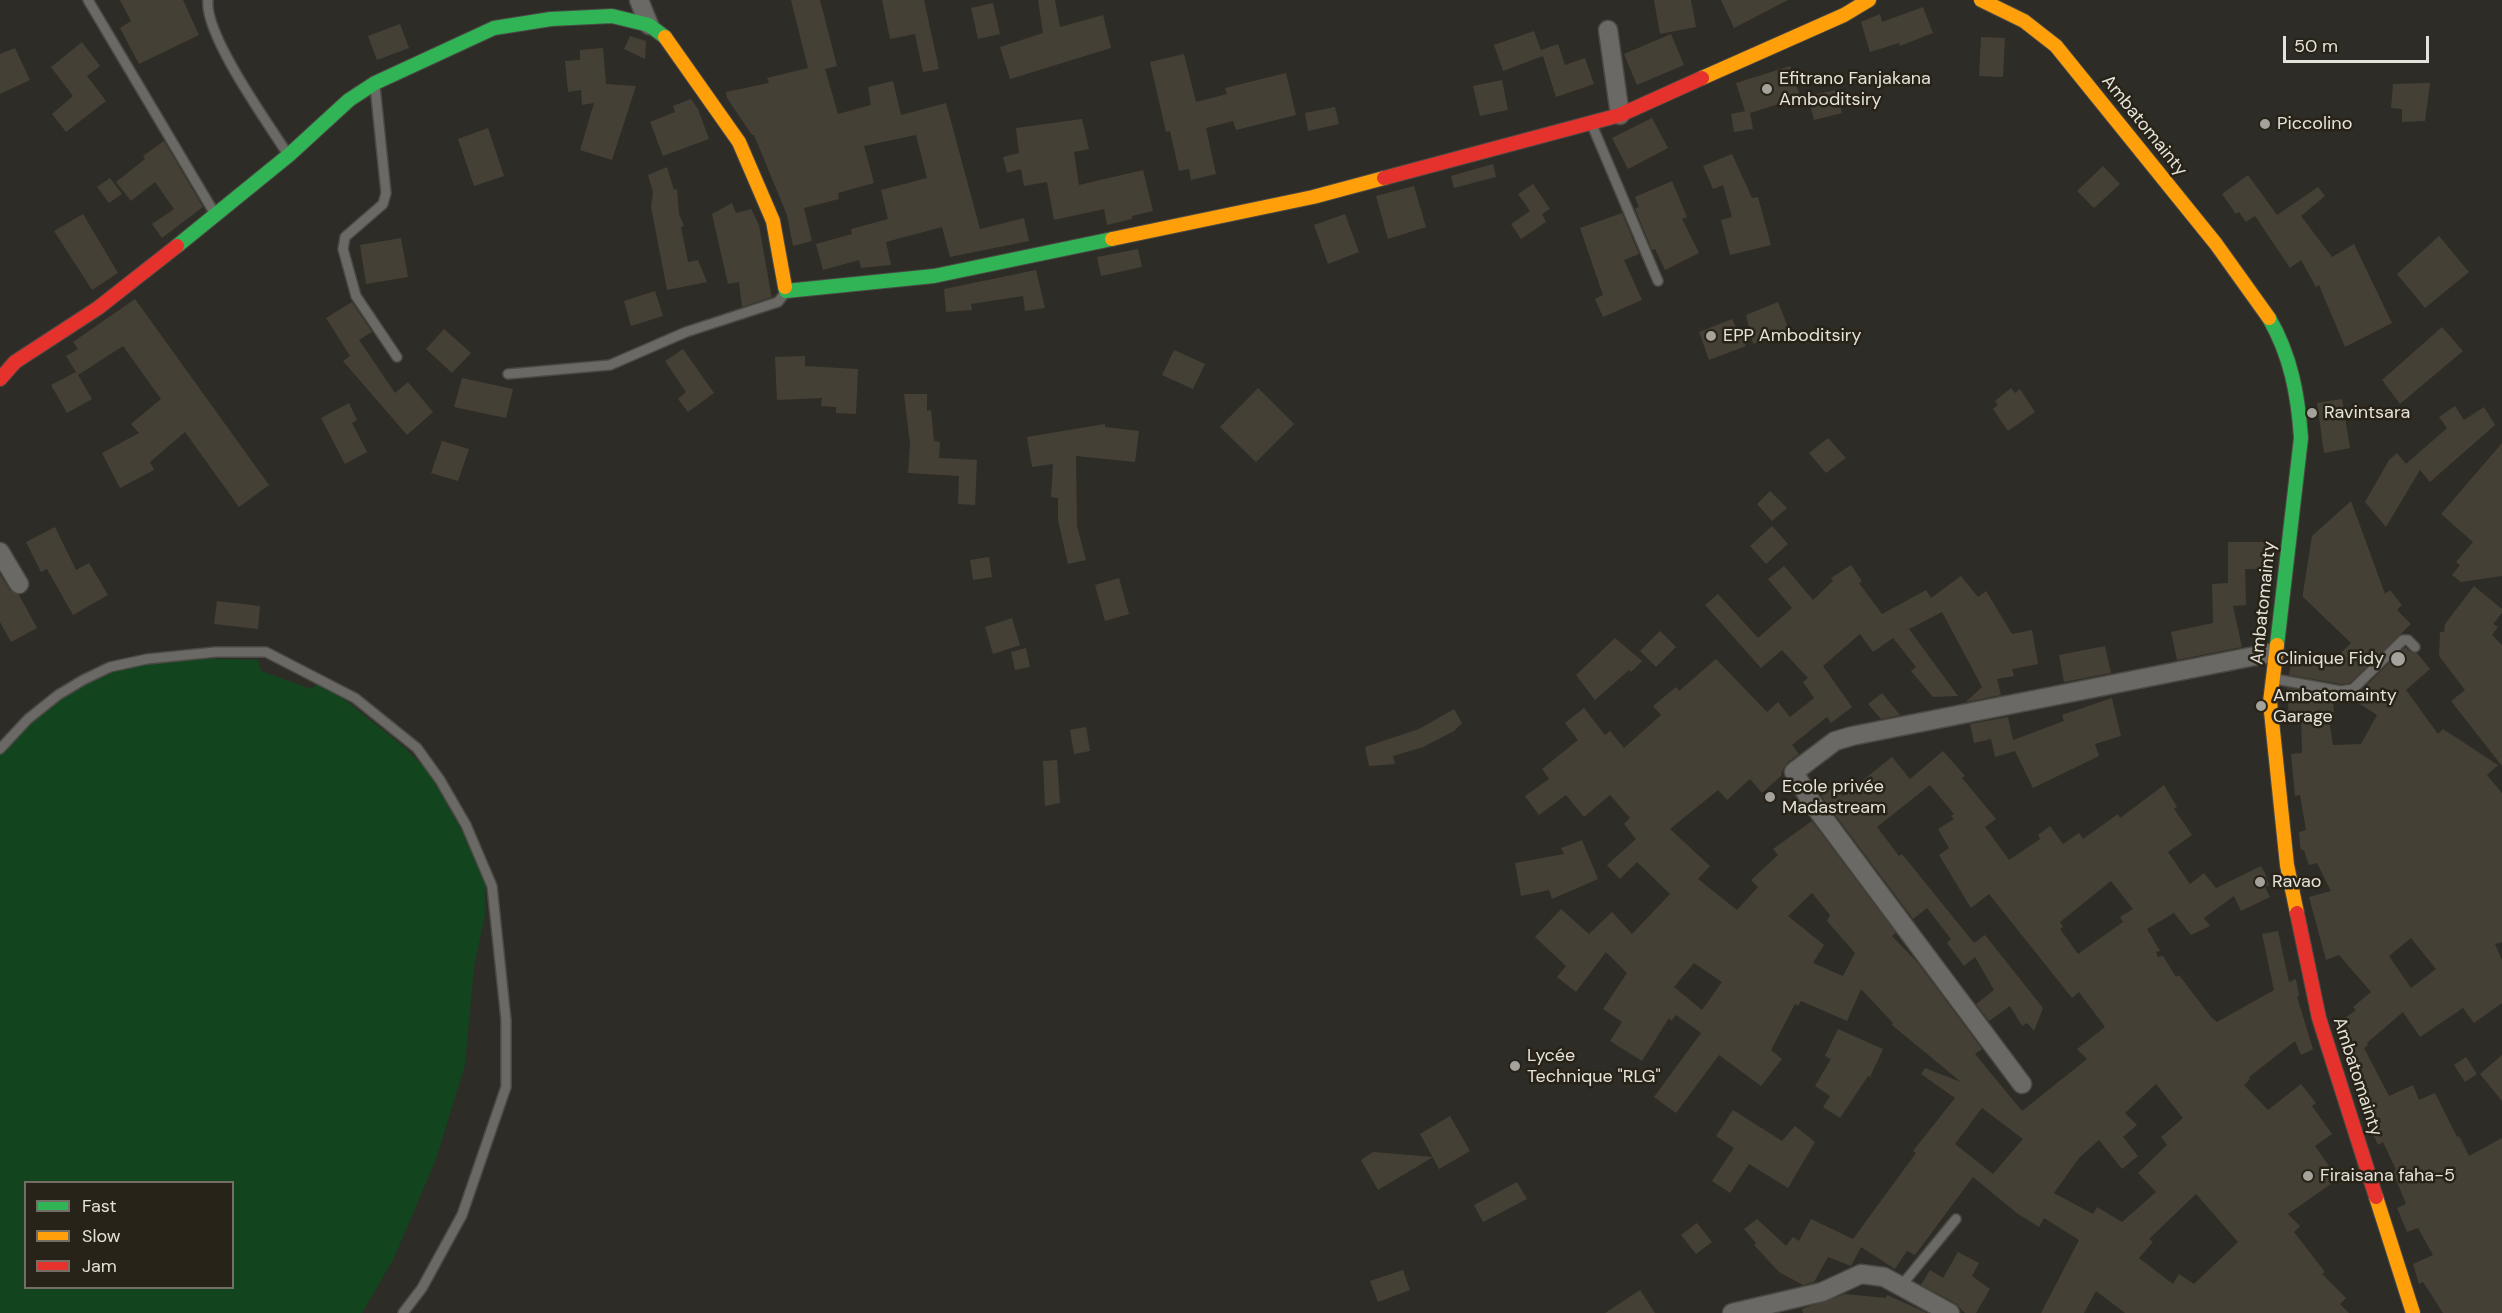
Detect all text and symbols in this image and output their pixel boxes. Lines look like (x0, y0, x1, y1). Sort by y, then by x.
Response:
scale bar (2286, 24, 2432, 62)
text: 50 m (2294, 34, 2338, 58)
place label: Efitrano Fanjakana Amboditsiry (1779, 68, 1931, 110)
street label: Ambatomainty (2097, 71, 2191, 181)
marker: Efitrano Fanjakana Amboditsiry (1760, 82, 1774, 96)
place label: Piccolino (2277, 113, 2352, 135)
marker: Piccolino (2258, 117, 2272, 131)
place label: EPP Amboditsiry (1723, 325, 1861, 347)
marker: EPP Amboditsiry (1704, 329, 1718, 343)
place label: Ravintsara (2324, 402, 2410, 424)
marker: Ravintsara (2305, 406, 2319, 420)
street label: Ambatomainty (2247, 540, 2281, 666)
place label: Clinique Fidy (2276, 648, 2384, 670)
marker: Clinique Fidy (2389, 650, 2407, 668)
place label: Ambatomainty Garage (2273, 685, 2397, 728)
marker: Ambatomainty Garage (2254, 699, 2268, 713)
place label: Ecole privée Madastream (1782, 776, 1886, 818)
marker: Ecole privée Madastream (1763, 790, 1777, 804)
place label: Ravao (2272, 871, 2321, 893)
marker: Ravao (2253, 875, 2267, 889)
street label: Ambatomainty (2328, 1015, 2386, 1139)
place label: Lycée Technique "RLG" (1527, 1045, 1661, 1088)
marker: Lycée Technique "RLG" (1508, 1059, 1522, 1073)
place label: Firaisana faha-5 (2320, 1165, 2455, 1187)
marker: Firaisana faha-5 (2301, 1169, 2315, 1183)
legend (24, 1181, 234, 1289)
text: Fast (82, 1194, 117, 1218)
text: Slow (82, 1224, 121, 1248)
text: Jam (82, 1254, 117, 1278)

